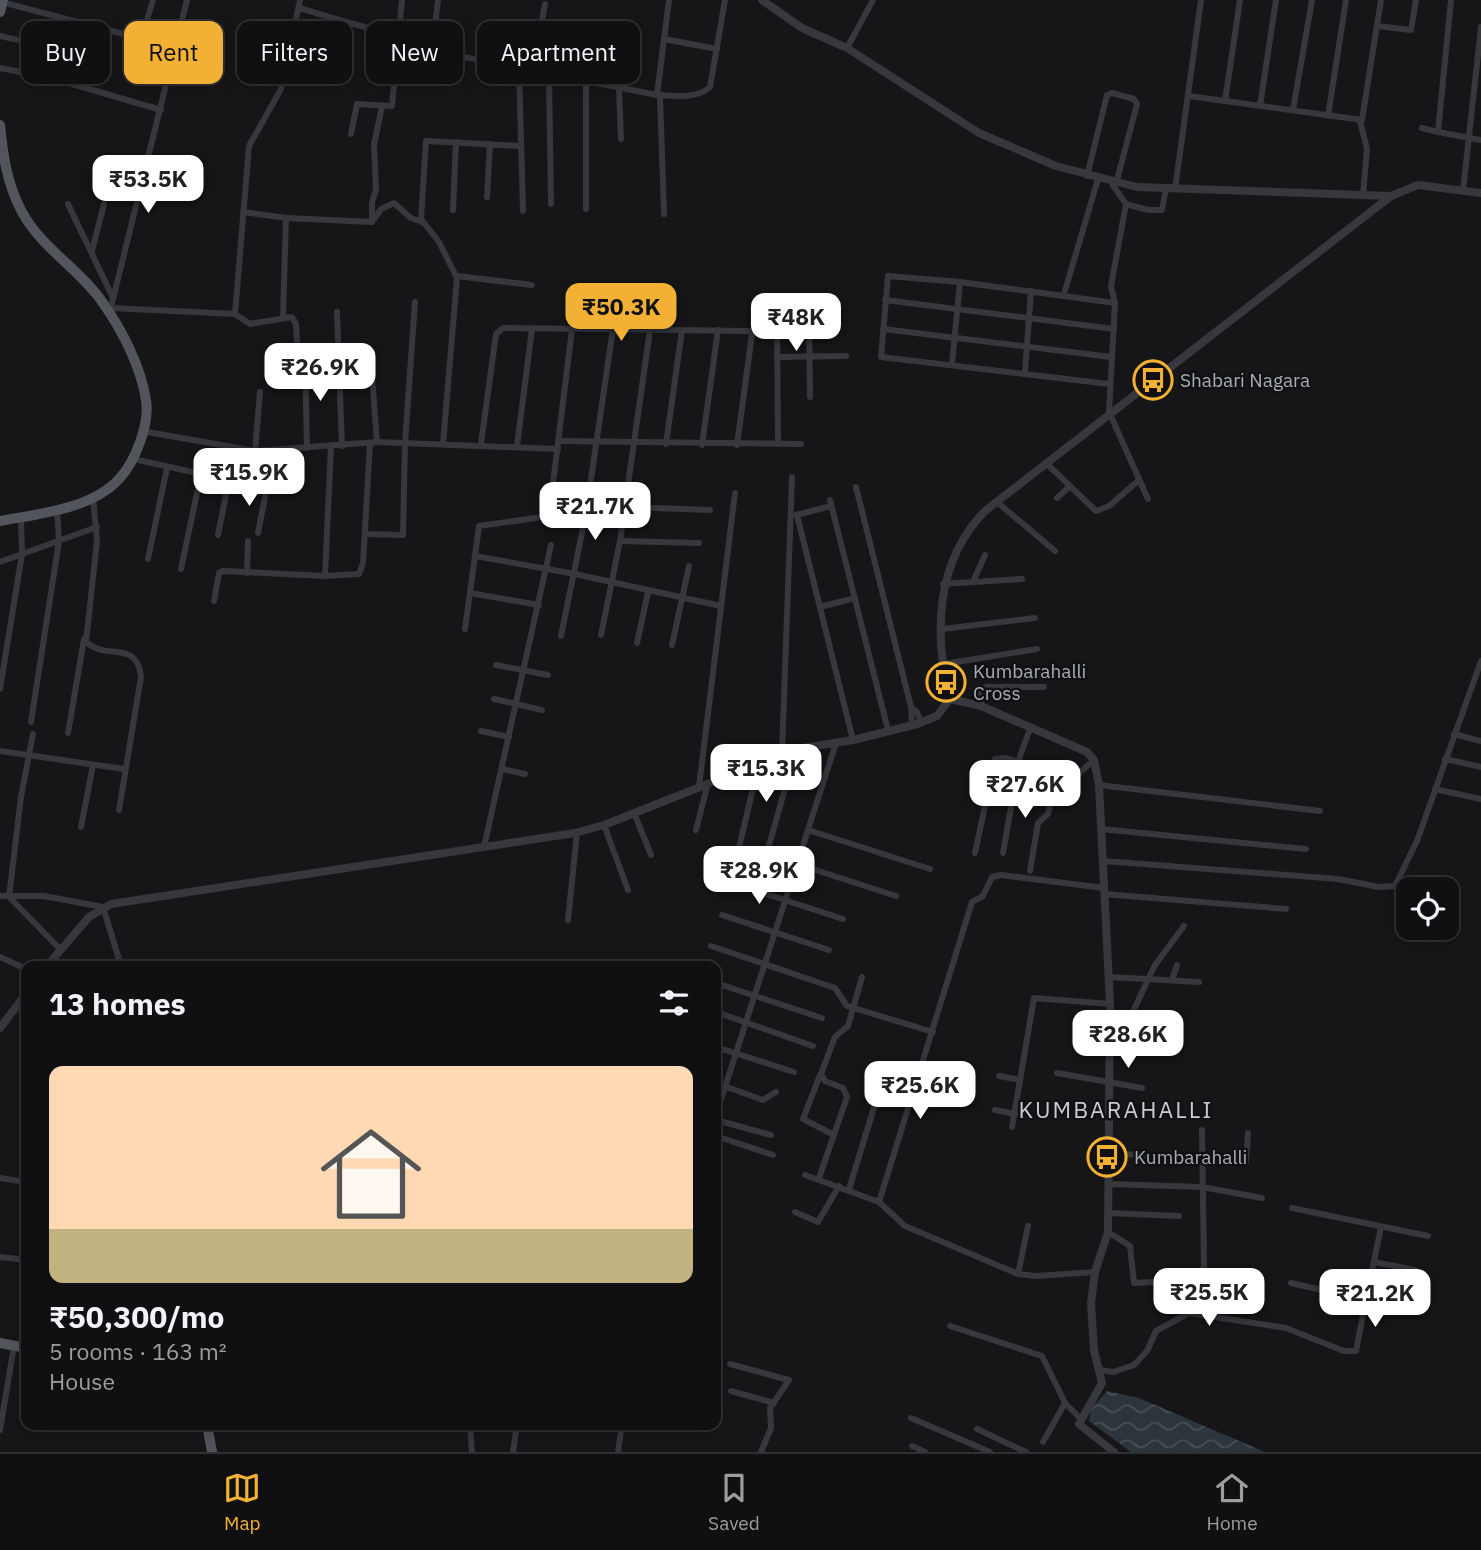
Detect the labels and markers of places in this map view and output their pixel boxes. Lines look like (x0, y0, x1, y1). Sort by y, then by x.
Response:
pin: ₹53.5K (91, 156, 205, 215)
pin: ₹50.3K (564, 284, 678, 343)
pin: ₹48K (755, 294, 837, 353)
pin: ₹26.9K (263, 344, 377, 403)
bus stop icon: Shabari Nagara (1132, 359, 1174, 401)
place label: Shabari Nagara (1180, 368, 1310, 392)
pin: ₹15.9K (192, 448, 306, 508)
pin: ₹21.7K (538, 482, 652, 542)
place label: Kumbarahalli Cross (973, 659, 1086, 705)
bus stop icon: Kumbarahalli Cross (925, 661, 967, 703)
pin: ₹15.3K (709, 744, 823, 804)
pin: ₹27.6K (968, 760, 1082, 820)
pin: ₹28.9K (702, 846, 816, 906)
pin: ₹28.6K (1071, 1010, 1185, 1070)
pin: ₹25.6K (863, 1062, 977, 1121)
bus stop icon: Kumbarahalli (1086, 1136, 1128, 1178)
place label: Kumbarahalli (1134, 1145, 1247, 1169)
pin: ₹25.5K (1152, 1268, 1266, 1328)
pin: ₹21.2K (1318, 1270, 1432, 1329)

